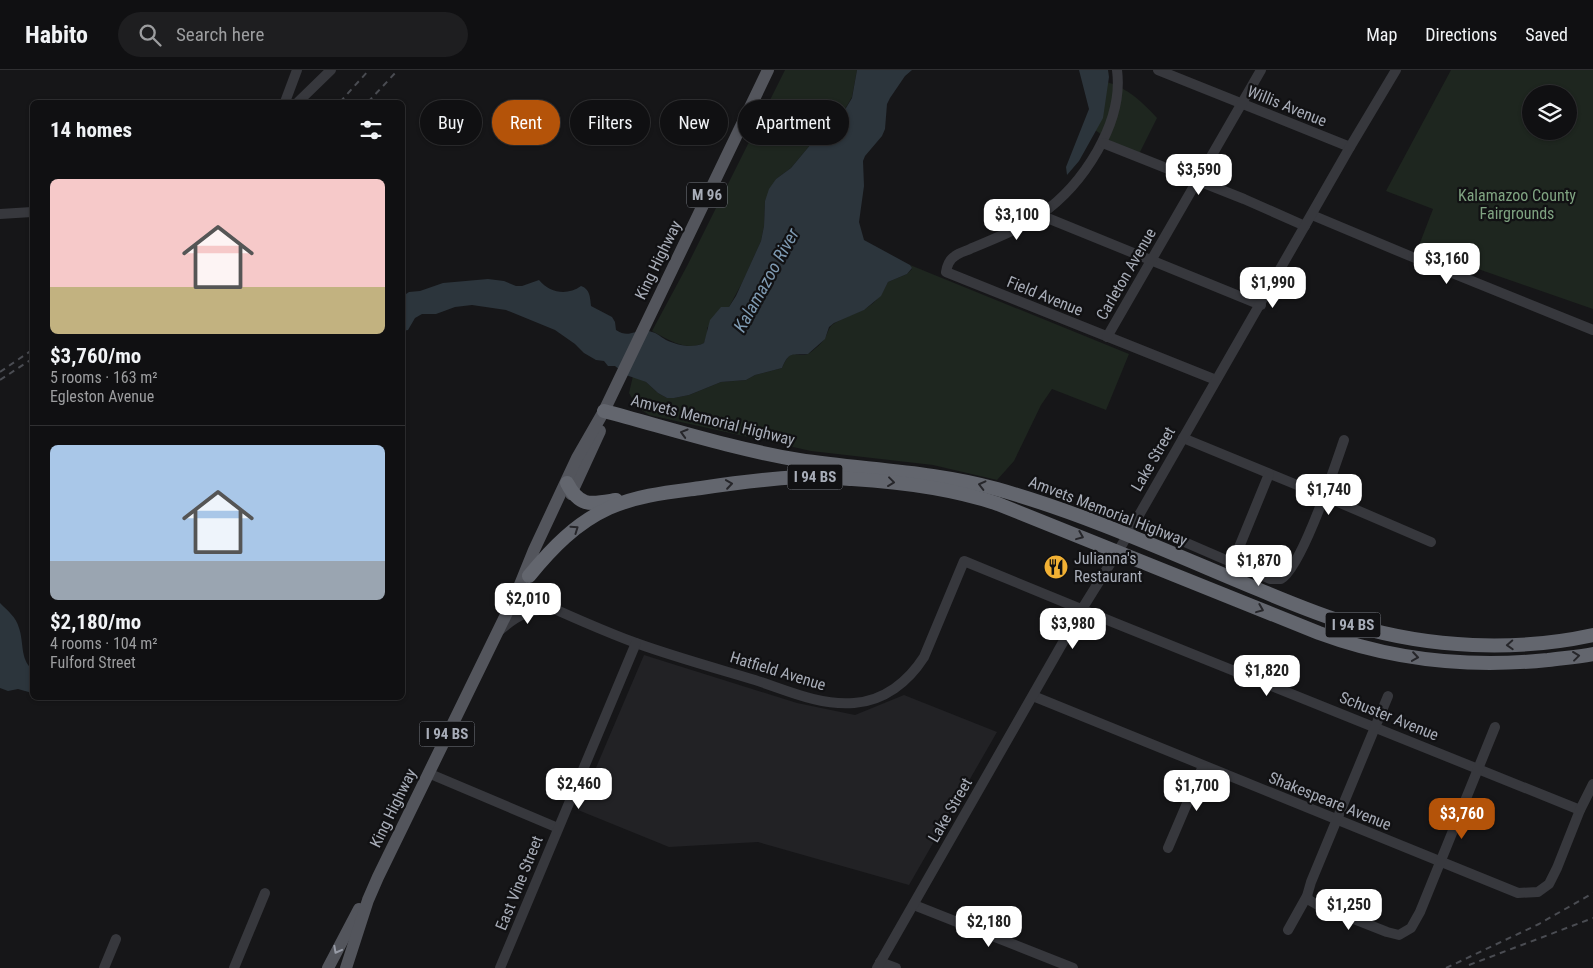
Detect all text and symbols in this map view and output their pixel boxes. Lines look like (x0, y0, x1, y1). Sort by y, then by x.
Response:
search box (118, 12, 468, 57)
text: Habito (25, 21, 88, 49)
icon: search (136, 21, 164, 49)
text: Search here (176, 23, 264, 46)
text: Map (1366, 24, 1397, 45)
text: Directions (1425, 24, 1497, 45)
text: Saved (1525, 24, 1568, 45)
street label: Willis Avenue (1245, 81, 1329, 131)
map controls (1522, 85, 1577, 140)
button: layers (1522, 85, 1577, 140)
chip: Buy (420, 100, 482, 145)
chip: Rent (492, 100, 560, 145)
chip: Filters (570, 100, 650, 145)
chip: New (660, 100, 728, 145)
chip: Apartment (738, 100, 849, 145)
icon: filters (357, 116, 385, 144)
text: 14 homes (50, 118, 132, 142)
pin: $3,590 (1158, 154, 1240, 196)
text: $3,590 (1177, 160, 1221, 179)
road number: M 96 (687, 182, 727, 208)
park label: Kalamazoo County Fairgrounds (1458, 186, 1576, 223)
pin: $3,100 (976, 198, 1058, 241)
text: $3,100 (995, 205, 1039, 224)
icon: home (173, 212, 263, 302)
street label: King Highway (631, 217, 685, 303)
water label: Kalamazoo River (729, 224, 803, 335)
street label: Carleton Avenue (1092, 225, 1160, 323)
pin: $3,160 (1406, 242, 1488, 285)
text: $3,160 (1425, 249, 1469, 268)
pin: $1,990 (1232, 266, 1314, 309)
street label: Field Avenue (1004, 272, 1086, 320)
text: $1,990 (1251, 273, 1295, 292)
text: $3,760/mo (50, 344, 141, 368)
text: 5 rooms · 163 m² (50, 368, 158, 387)
text: Egleston Avenue (50, 387, 154, 406)
street label: Amvets Memorial Highway (629, 390, 797, 450)
street label: Lake Street (1127, 423, 1179, 494)
one-way arrow (680, 428, 689, 439)
road number: I 94 BS (788, 464, 842, 490)
street label: Amvets Memorial Highway (1026, 472, 1190, 550)
pin: $1,740 (1288, 474, 1370, 516)
one-way arrow (887, 476, 895, 487)
icon: home (173, 477, 263, 567)
one-way arrow (725, 479, 733, 490)
text: $1,740 (1307, 480, 1351, 499)
one-way arrow (978, 481, 986, 491)
one-way arrow (569, 526, 579, 535)
one-way arrow (1075, 530, 1084, 540)
pin: $1,870 (1218, 544, 1300, 587)
place label: Julianna's Restaurant (1074, 549, 1142, 586)
text: $1,870 (1237, 551, 1281, 570)
restaurant icon: Julianna's Restaurant (1043, 554, 1069, 580)
pin: $2,010 (487, 582, 569, 625)
text: $2,010 (506, 589, 550, 608)
one-way arrow (1255, 603, 1264, 614)
pin: $3,980 (1032, 608, 1114, 650)
text: $2,180/mo (50, 610, 141, 634)
road number: I 94 BS (1326, 612, 1380, 638)
text: $3,980 (1051, 614, 1095, 633)
text: 4 rooms · 104 m² (50, 634, 158, 653)
one-way arrow (1506, 640, 1514, 651)
street label: Hatfield Avenue (728, 647, 828, 695)
one-way arrow (1411, 651, 1419, 662)
one-way arrow (1573, 651, 1581, 662)
text: Fulford Street (50, 653, 136, 672)
pin: $1,820 (1226, 654, 1308, 697)
text: $1,820 (1245, 661, 1289, 680)
street label: Schuster Avenue (1337, 687, 1441, 745)
road number: I 94 BS (420, 722, 474, 746)
street label: King Highway (366, 765, 420, 851)
pin: $2,460 (538, 768, 620, 810)
street label: Shakespeare Avenue (1266, 768, 1394, 834)
pin: $1,700 (1156, 770, 1238, 812)
text: $2,460 (557, 774, 601, 793)
street label: Lake Street (924, 774, 976, 845)
text: $1,700 (1175, 776, 1219, 795)
pin: $3,760 (1421, 798, 1503, 840)
text: $3,760 (1440, 804, 1484, 823)
street label: East Vine Street (491, 833, 547, 933)
pin: $1,250 (1308, 888, 1390, 931)
text: $1,250 (1327, 895, 1371, 914)
pin: $2,180 (948, 906, 1030, 948)
text: $2,180 (967, 912, 1011, 931)
one-way arrow (333, 945, 343, 954)

